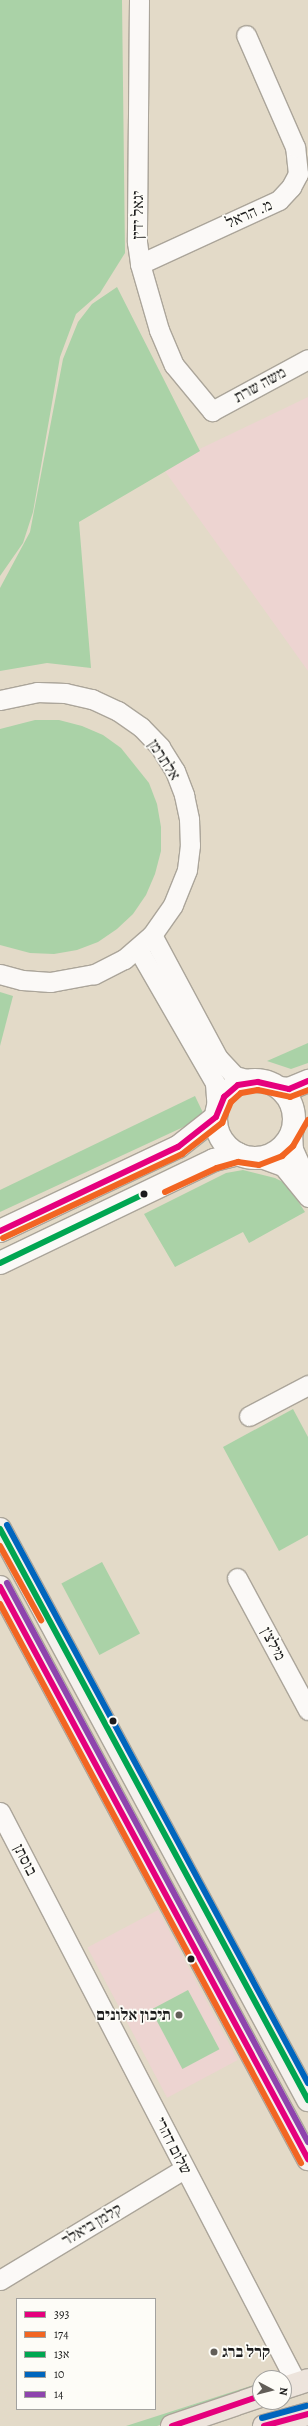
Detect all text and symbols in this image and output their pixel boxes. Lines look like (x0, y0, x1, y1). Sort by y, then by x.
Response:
street label: יגאל ידין (128, 191, 148, 239)
street label: מ. הראל (223, 195, 275, 233)
street label: משה שרת (231, 363, 289, 407)
street label: אלתרמן (144, 736, 184, 784)
unlabelled marker (139, 1189, 149, 1199)
street label: מילצ'ן (256, 1624, 290, 1664)
unlabelled marker (108, 1716, 118, 1726)
street label: בוסתן (9, 1841, 41, 1879)
unlabelled marker (186, 1954, 196, 1964)
place label: תיכון אלונים (96, 2005, 171, 2025)
marker: תיכון אלונים (174, 2010, 184, 2020)
street label: שלום דהרי (151, 2114, 195, 2178)
street label: קלמן ביאלר (58, 2200, 126, 2250)
legend (16, 2298, 156, 2410)
text: 393 (54, 2306, 69, 2322)
text: 174 (54, 2326, 69, 2342)
place label: קרל ברג (222, 2342, 270, 2362)
text: 13א (54, 2346, 69, 2362)
marker: קרל ברג (209, 2347, 219, 2357)
text: 10 (54, 2366, 65, 2382)
north arrow (252, 2370, 292, 2410)
text: 14 (54, 2386, 64, 2402)
text: N (275, 2387, 291, 2396)

